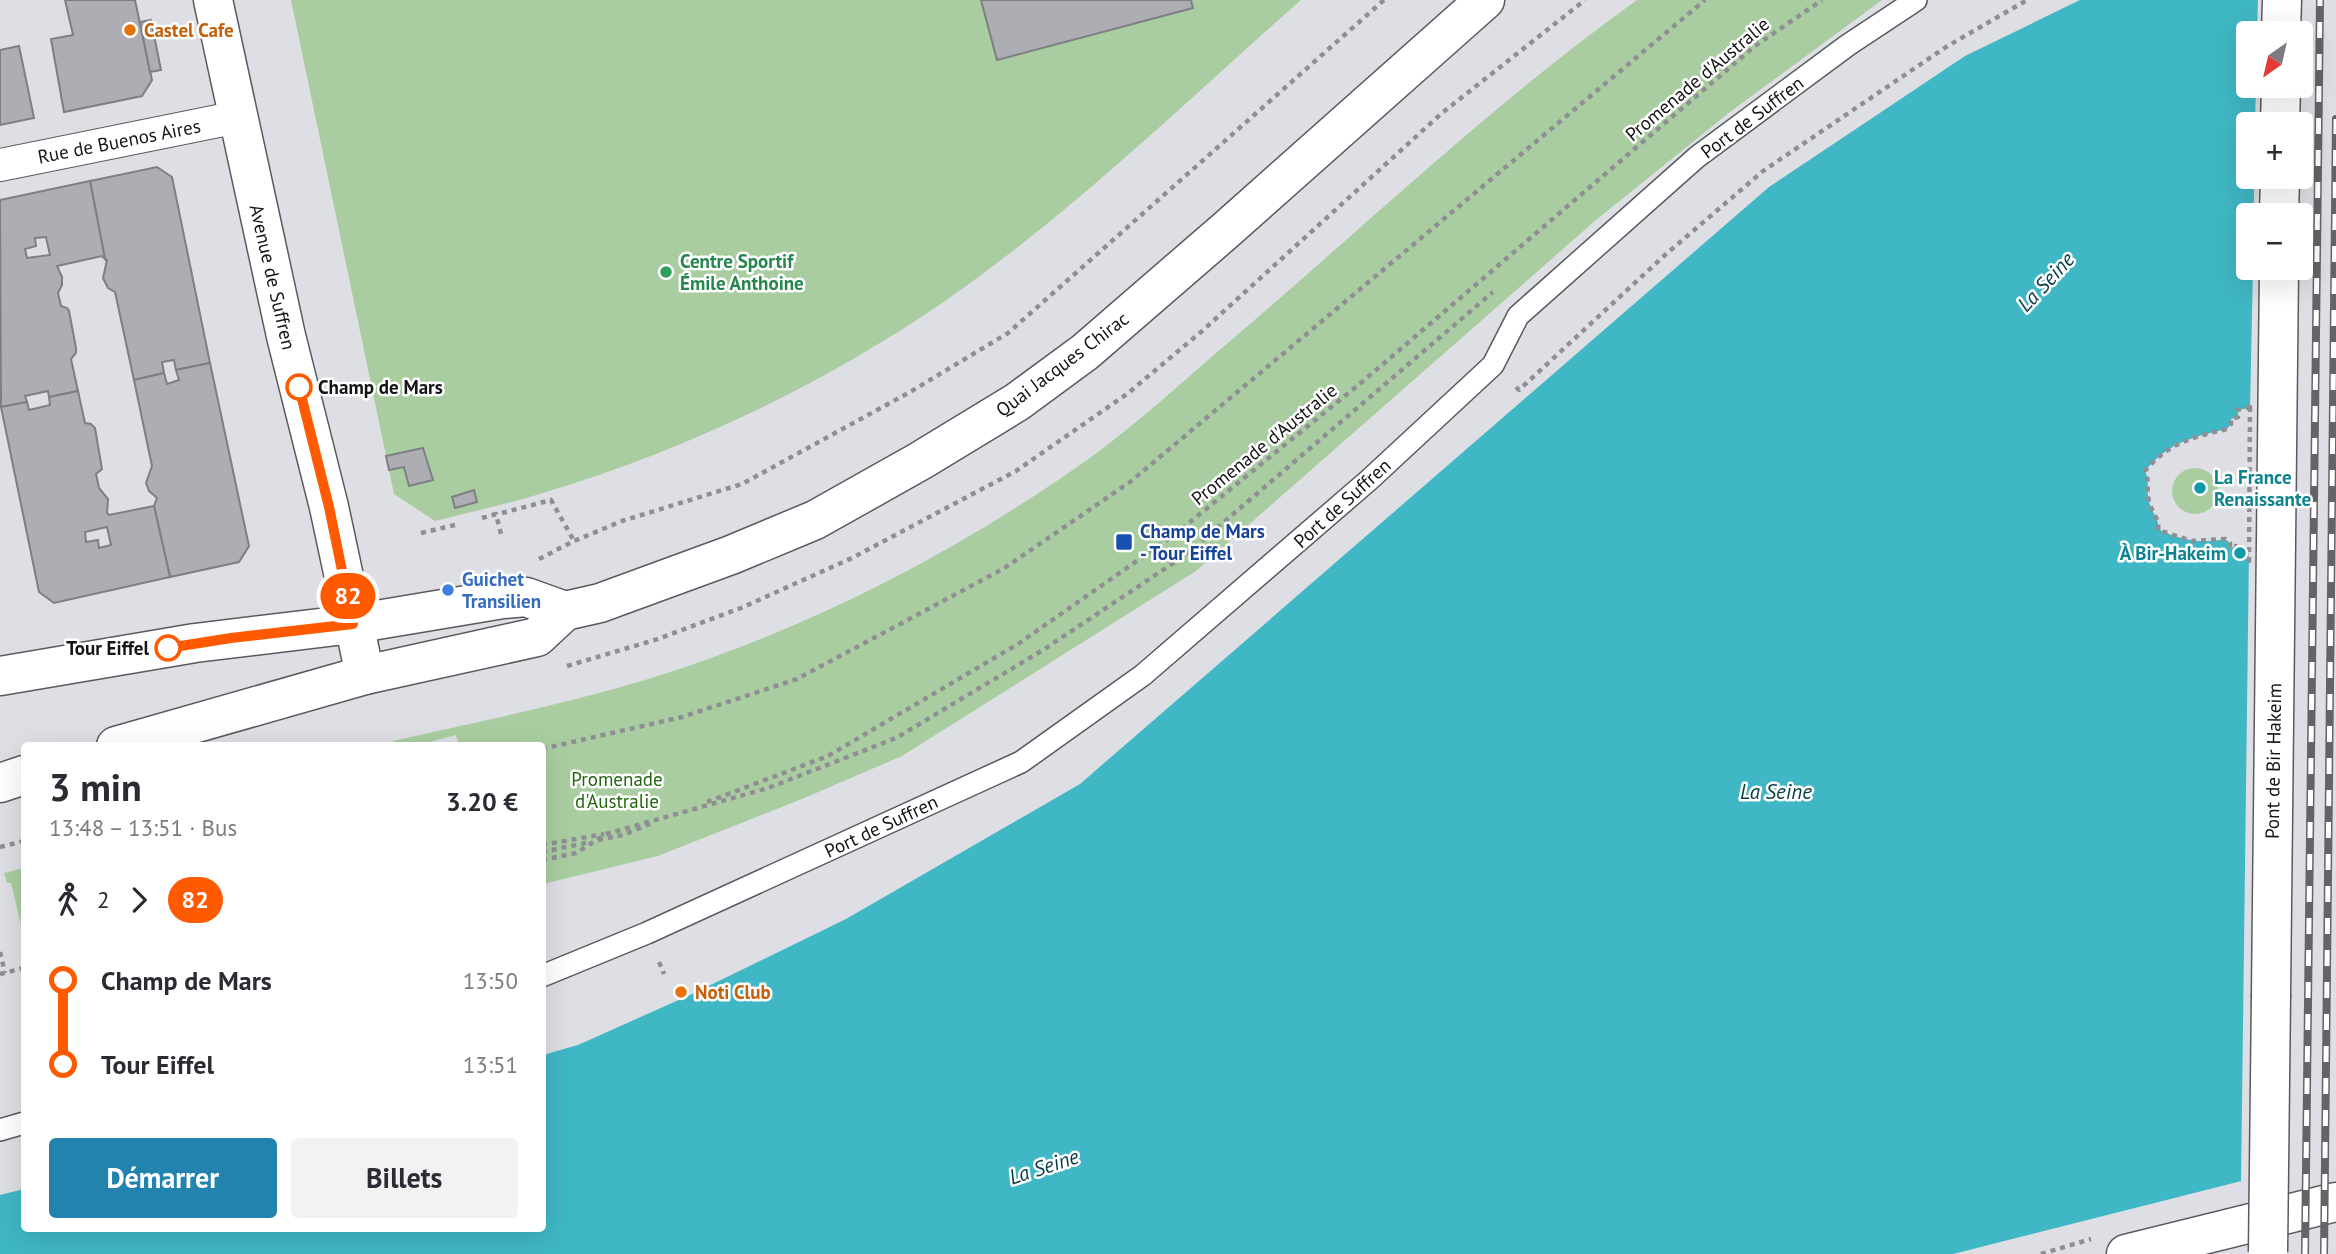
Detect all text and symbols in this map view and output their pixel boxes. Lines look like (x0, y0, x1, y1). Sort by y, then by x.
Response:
street label: Promenade d'Australie (1620, 12, 1774, 146)
place label: Castel Cafe (144, 18, 234, 42)
north arrow (2236, 21, 2314, 98)
map controls (2236, 21, 2313, 280)
marker: Castel Cafe (122, 22, 138, 38)
street label: Port de Suffren (1696, 71, 1808, 163)
button: + (2236, 112, 2313, 189)
street label: Rue de Buenos Aires (36, 113, 202, 169)
street label: Avenue de Suffren (245, 202, 301, 352)
button: − (2236, 203, 2313, 280)
water label: La Seine (2011, 246, 2080, 317)
place label: Centre Sportif Émile Anthoine (680, 249, 804, 295)
marker: Centre Sportif Émile Anthoine (658, 264, 674, 280)
street label: Quai Jacques Chirac (991, 306, 1133, 422)
marker: Champ de Mars (286, 374, 312, 400)
place label: Champ de Mars (318, 375, 443, 399)
street label: Promenade d'Australie (1186, 378, 1342, 510)
street label: Port de Suffren (1288, 453, 1396, 553)
place label: La France Renaissante (2214, 465, 2311, 511)
marker: La France Renaissante (2192, 480, 2208, 496)
place label: Champ de Mars - Tour Eiffel (1140, 519, 1265, 565)
marker: Champ de Mars - Tour Eiffel (1114, 532, 1134, 552)
place label: À Bir-Hakeim (2120, 541, 2226, 565)
marker: À Bir-Hakeim (2232, 545, 2248, 561)
place label: Guichet Transilien (462, 567, 541, 613)
line badge: 82 (316, 573, 380, 619)
text: 82 (334, 580, 362, 611)
marker: Guichet Transilien (440, 582, 456, 598)
marker: Tour Eiffel (155, 635, 181, 661)
place label: Tour Eiffel (66, 636, 149, 660)
street label: Pont de Bir Hakeim (2260, 683, 2286, 839)
text: 3 min (49, 762, 142, 811)
park label: Promenade d'Australie (571, 767, 663, 813)
water label: La Seine (1740, 778, 1812, 805)
text: 3.20 € (446, 785, 518, 818)
street label: Port de Suffren (820, 789, 942, 863)
text: 13:48 – 13:51 · Bus (49, 813, 237, 842)
icon: walk (49, 881, 87, 919)
icon: forward (120, 881, 158, 919)
text: 82 (182, 884, 209, 915)
text: 2 (97, 885, 110, 914)
text: Champ de Mars (101, 964, 272, 997)
text: 13:50 (463, 966, 518, 995)
place label: Noti Club (695, 980, 771, 1004)
marker: Noti Club (673, 984, 689, 1000)
text: Tour Eiffel (101, 1048, 214, 1081)
text: 13:51 (463, 1050, 518, 1079)
button: Démarrer (49, 1138, 277, 1218)
button: Billets (291, 1138, 518, 1218)
water label: La Seine (1005, 1142, 1082, 1190)

